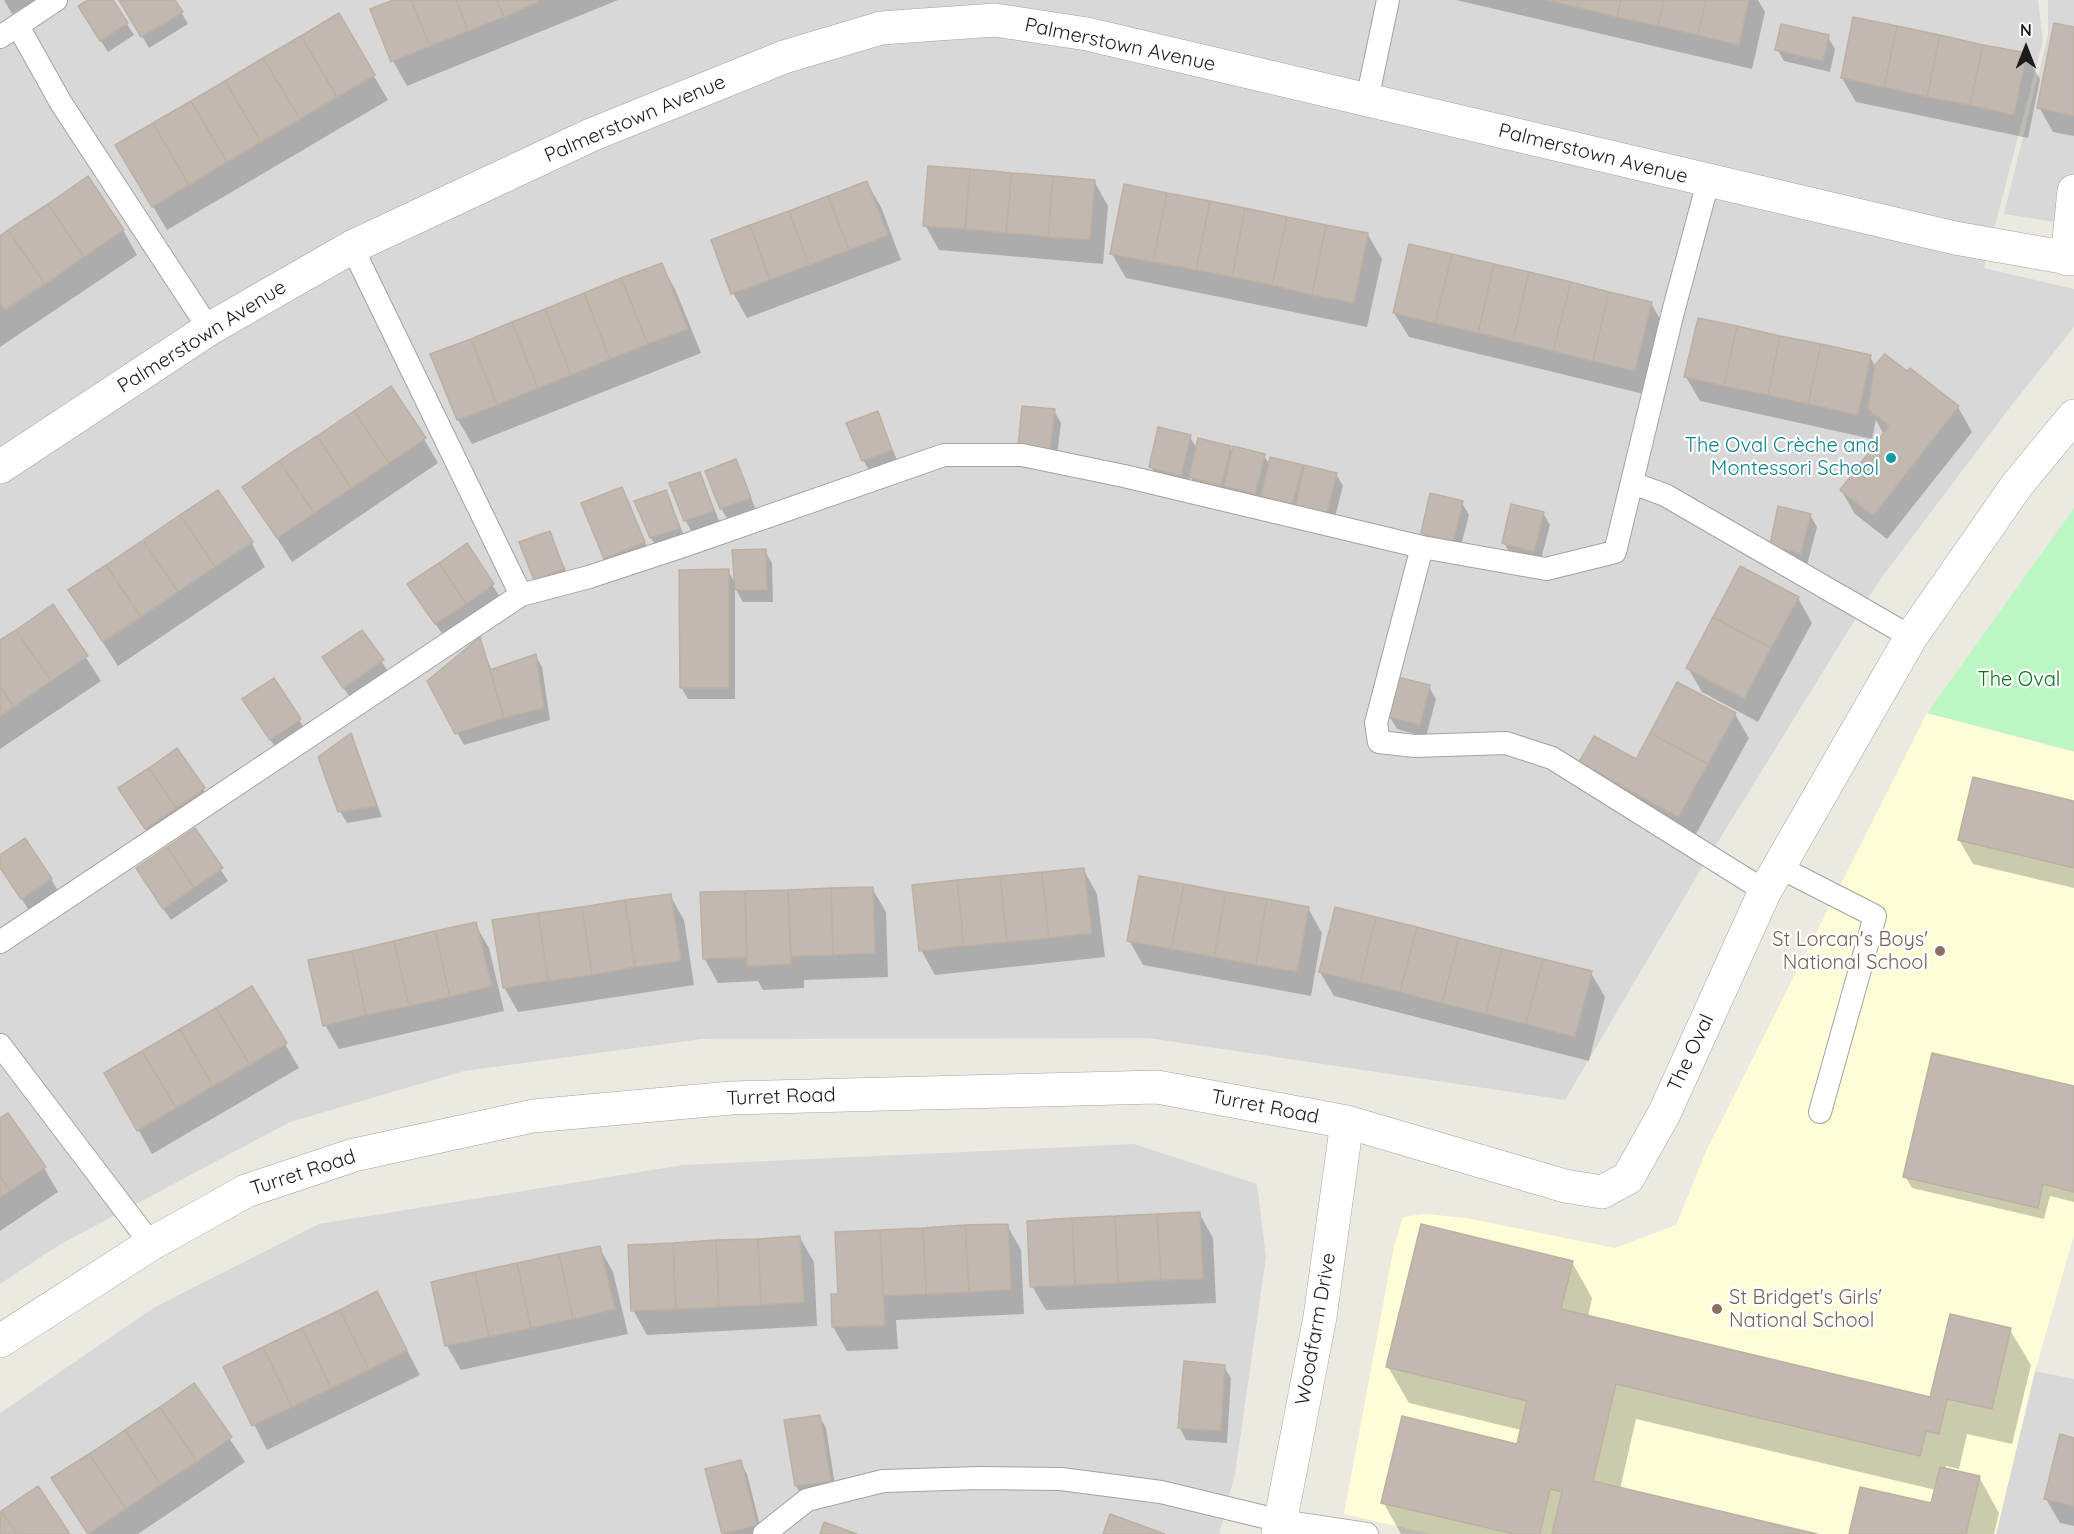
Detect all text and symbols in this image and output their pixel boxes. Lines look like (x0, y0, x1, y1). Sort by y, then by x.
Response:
street label: Palmerstown Avenue (1022, 13, 1218, 77)
north arrow (1996, 18, 2056, 78)
text: N (2020, 20, 2032, 40)
street label: Palmerstown Avenue (541, 70, 729, 168)
street label: Palmerstown Avenue (1496, 119, 1690, 189)
street label: Palmerstown Avenue (113, 275, 291, 399)
place label: The Oval Crèche and Montessori School (1685, 434, 1879, 481)
marker: The Oval Crèche and Montessori School (1884, 451, 1898, 465)
park label: The Oval (1978, 668, 2060, 692)
place label: St Lorcan's Boys' National School (1772, 928, 1928, 975)
marker: St Lorcan's Boys' National School (1933, 944, 1947, 958)
street label: The Oval (1663, 1010, 1719, 1096)
street label: Turret Road (726, 1083, 836, 1111)
street label: Turret Road (1209, 1085, 1321, 1129)
street label: Turret Road (247, 1145, 359, 1201)
street label: Woodfarm Drive (1291, 1251, 1341, 1407)
place label: St Bridget's Girls' National School (1729, 1286, 1882, 1333)
marker: St Bridget's Girls' National School (1710, 1302, 1724, 1316)

